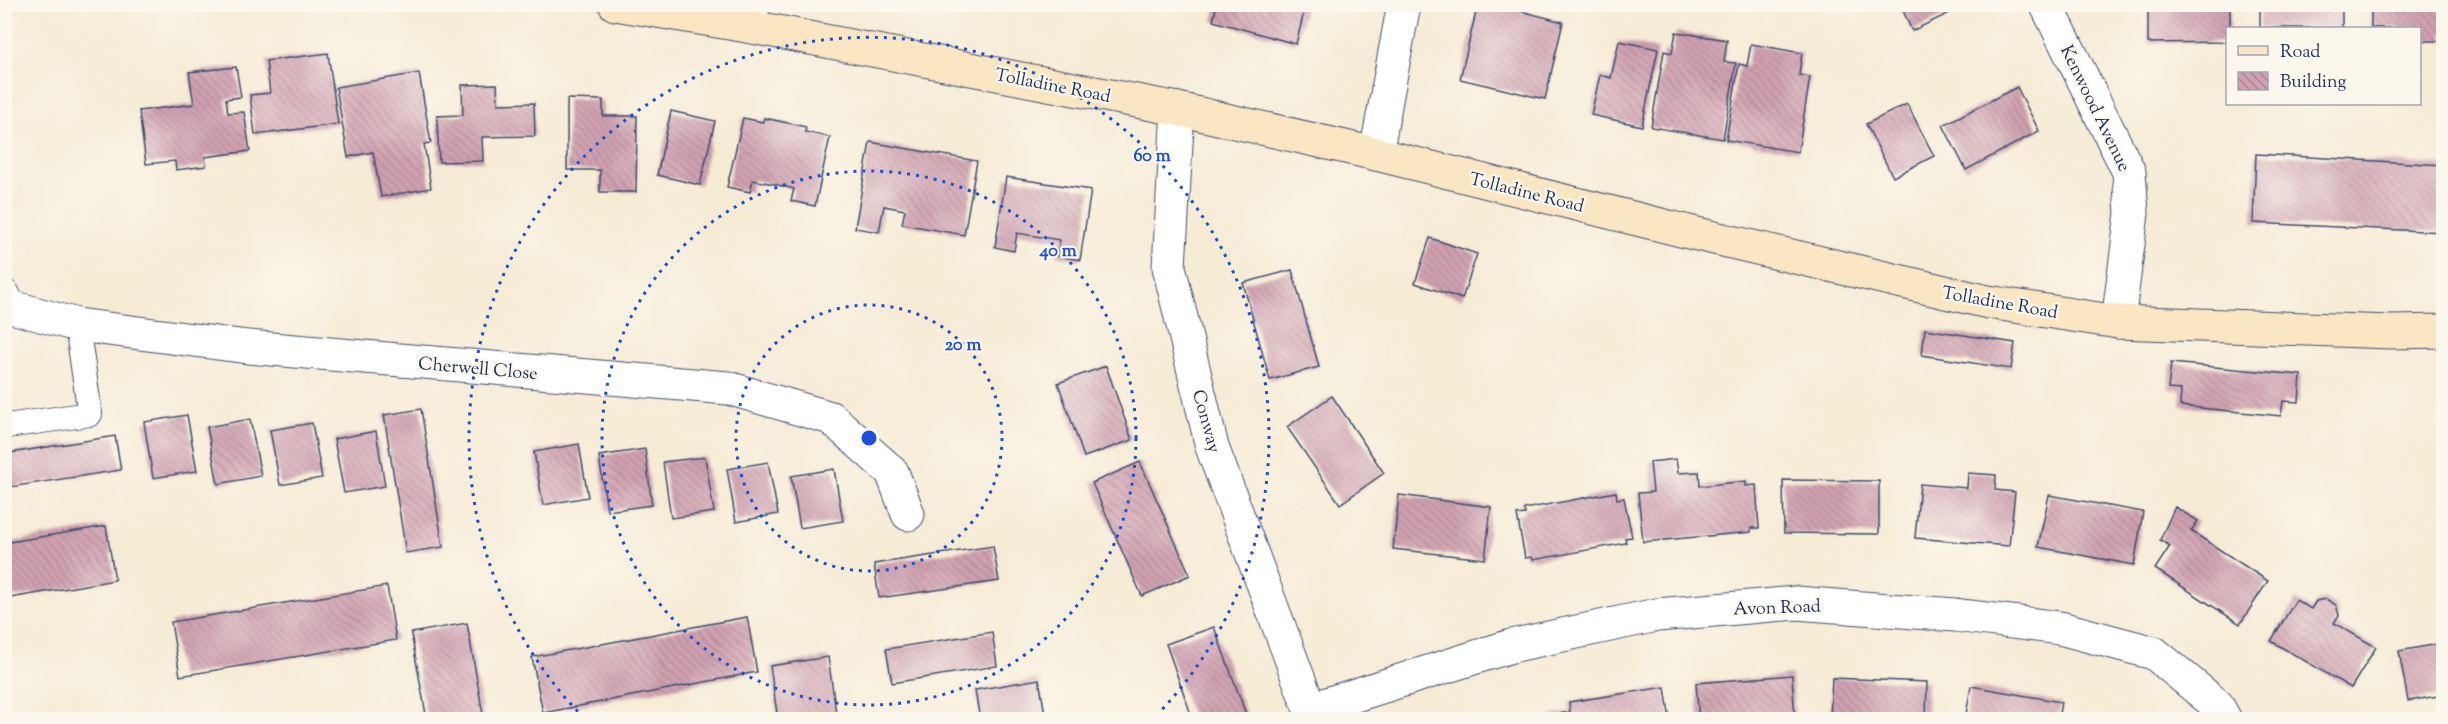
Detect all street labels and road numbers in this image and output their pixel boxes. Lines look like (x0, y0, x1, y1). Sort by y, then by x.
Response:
street label: Kenwood Avenue (2052, 41, 2136, 176)
street label: Tolladine Road (993, 63, 1113, 111)
street label: Tolladine Road (1466, 167, 1587, 221)
street label: Tolladine Road (1940, 281, 2060, 327)
street label: Cherwell Close (417, 352, 539, 388)
street label: Conway (1184, 387, 1226, 456)
street label: Avon Road (1733, 594, 1821, 624)

